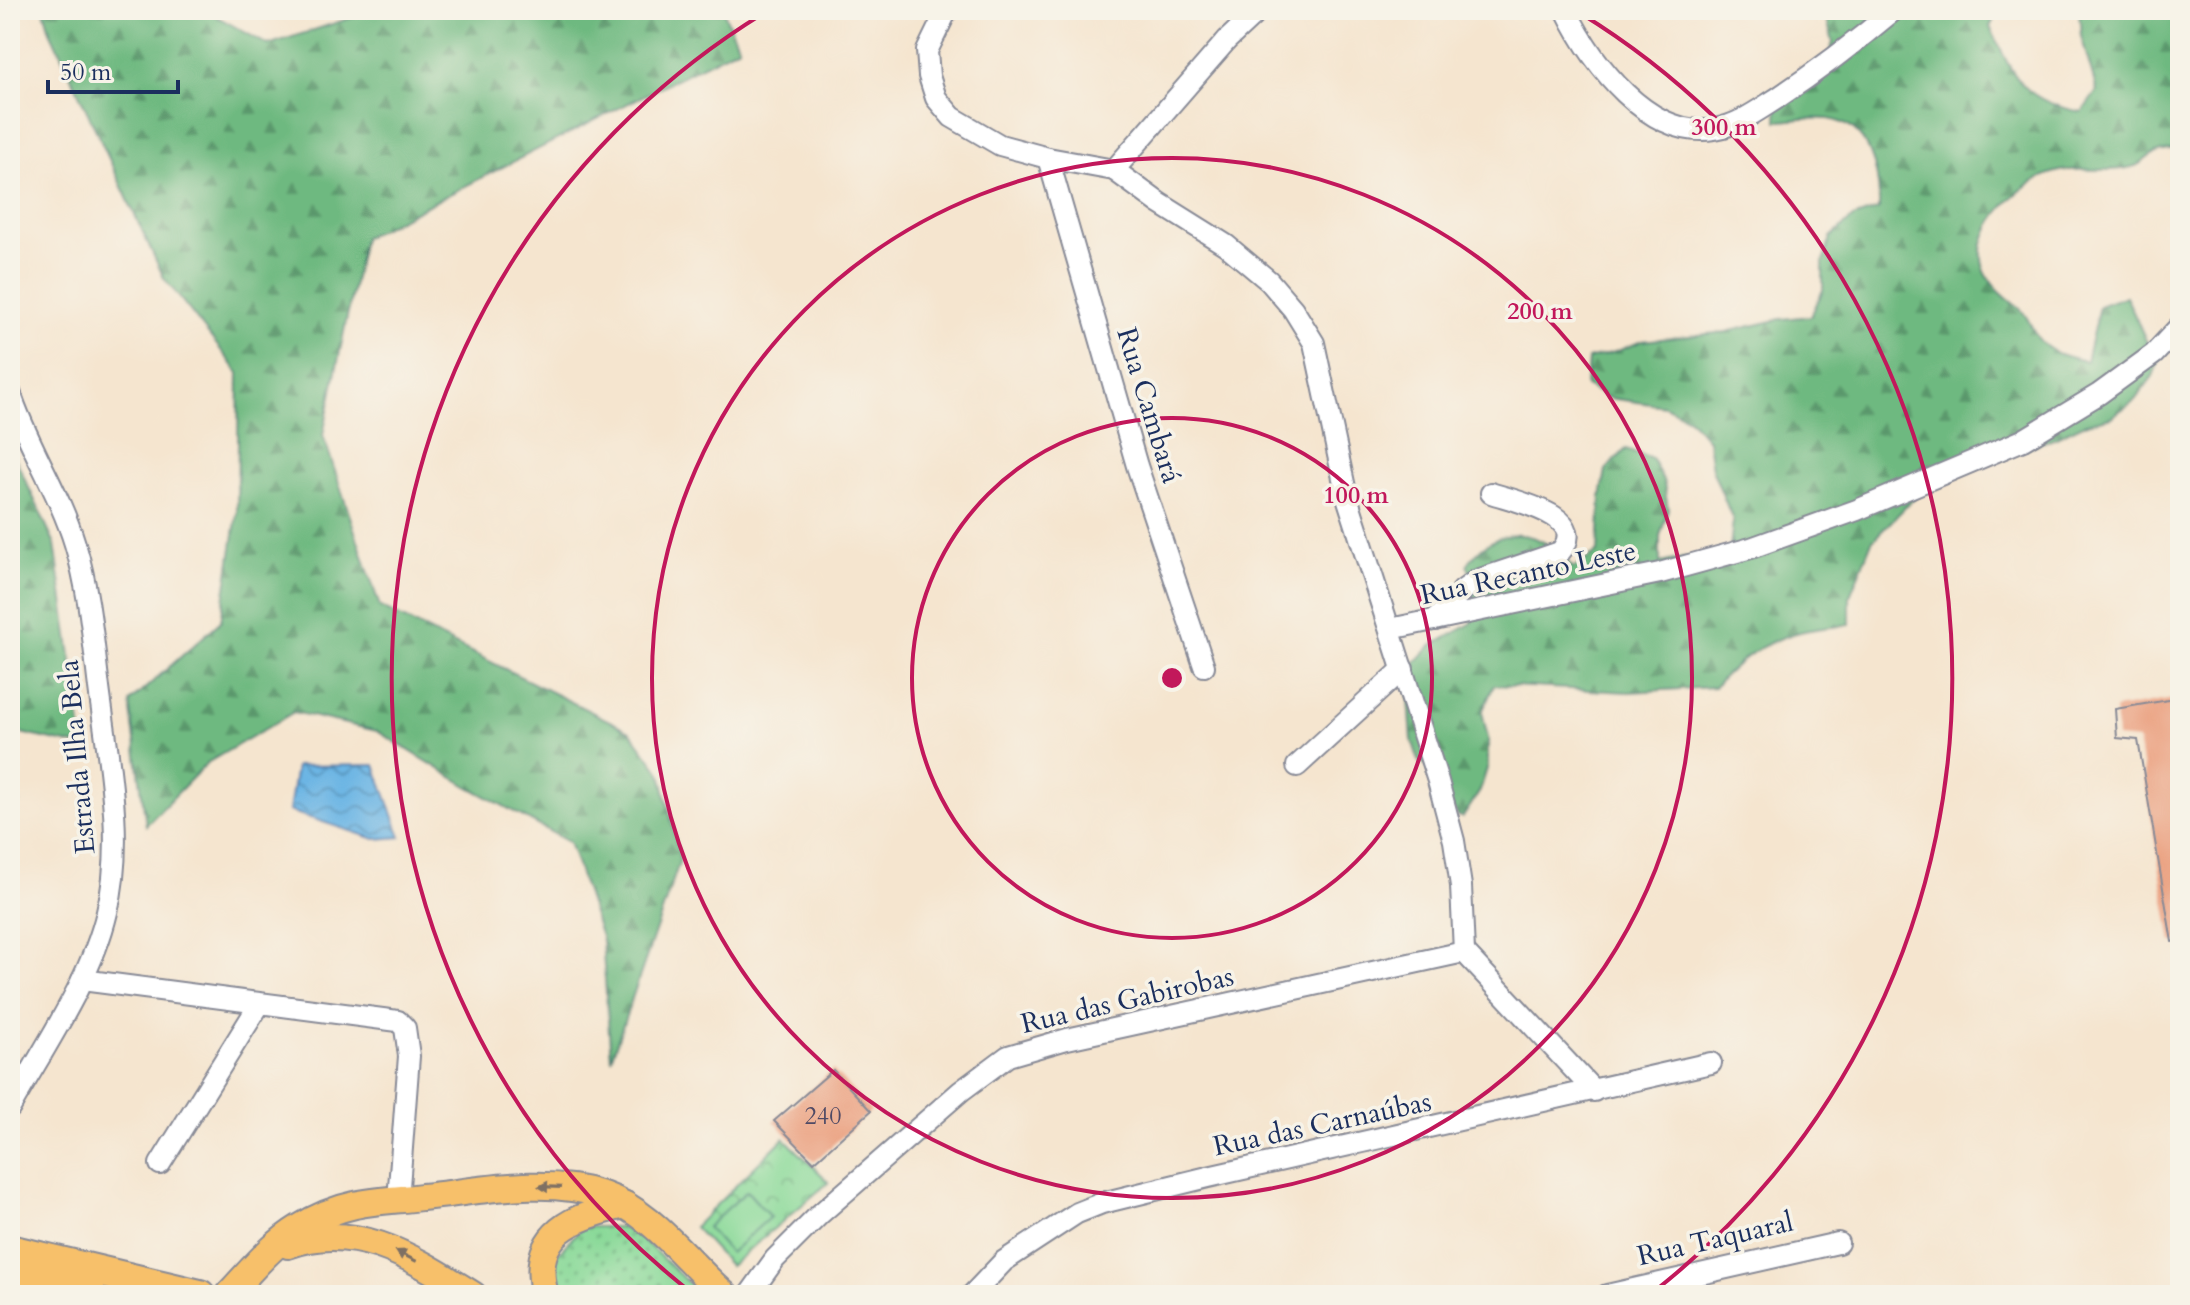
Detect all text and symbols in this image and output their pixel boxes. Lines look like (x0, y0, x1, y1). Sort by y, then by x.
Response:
scale bar (48, 44, 178, 94)
text: 50 m (60, 56, 112, 89)
text: 300 m (1691, 111, 1758, 144)
text: 200 m (1507, 295, 1574, 328)
street label: Rua Cambará (1107, 323, 1191, 488)
text: 100 m (1323, 479, 1390, 512)
street label: Rua Recanto Leste (1417, 532, 1639, 614)
street label: Estrada Ilha Bela (50, 658, 104, 856)
centre of rings (1158, 664, 1186, 692)
street label: Rua das Gabirobas (1017, 957, 1237, 1043)
street label: Rua das Carnaúbas (1210, 1082, 1435, 1166)
house number: 240 (805, 1100, 841, 1133)
one-way arrow (537, 1181, 562, 1193)
street label: Rua Taquaral (1634, 1203, 1797, 1275)
one-way arrow (394, 1249, 417, 1262)

